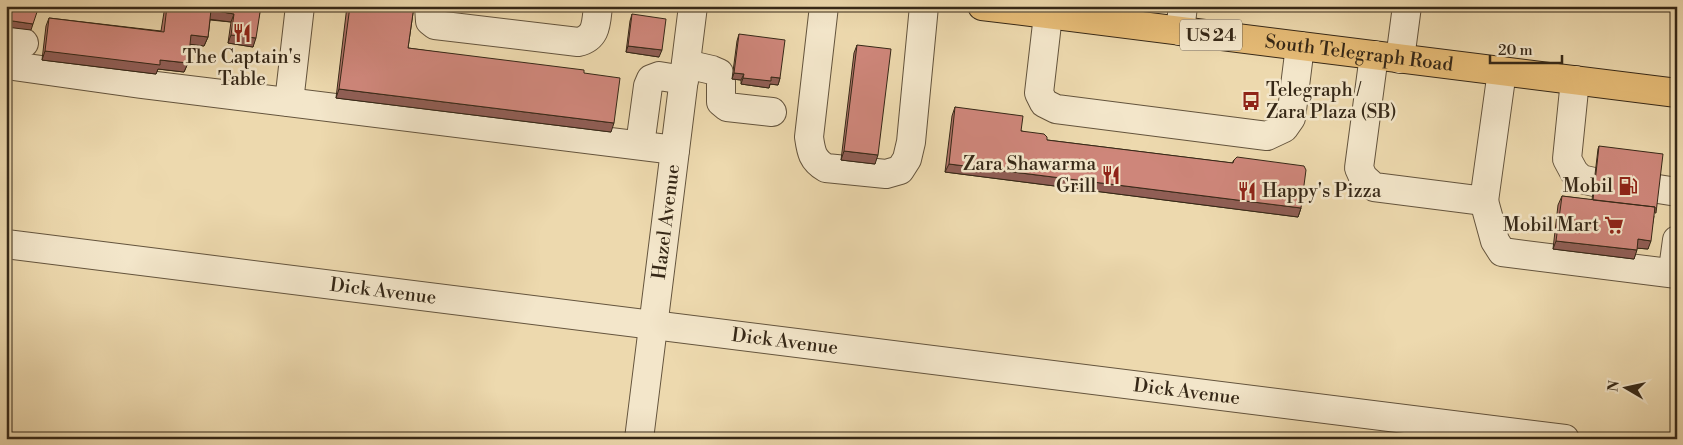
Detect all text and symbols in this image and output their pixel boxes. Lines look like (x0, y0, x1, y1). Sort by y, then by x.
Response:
road number: US 24 (1180, 20, 1242, 50)
restaurant icon: The Captain's Table (231, 22, 253, 44)
street label: South Telegraph Road (1264, 30, 1455, 77)
scale bar (1490, 32, 1563, 64)
text: 20 m (1498, 41, 1533, 60)
place label: The Captain's Table (183, 45, 301, 91)
place label: Telegraph / Zara Plaza (SB) (1266, 78, 1397, 124)
bus stop icon: Telegraph / Zara Plaza (SB) (1240, 90, 1262, 112)
place label: Zara Shawarma Grill (963, 152, 1096, 198)
street label: Hazel Avenue (647, 163, 685, 281)
restaurant icon: Zara Shawarma Grill (1100, 164, 1122, 186)
place label: Mobil (1563, 174, 1613, 198)
fuel station icon: Mobil (1617, 175, 1639, 197)
place label: Happy's Pizza (1262, 179, 1382, 203)
restaurant icon: Happy's Pizza (1236, 180, 1258, 202)
place label: Mobil Mart (1503, 213, 1599, 237)
supermarket icon: Mobil Mart (1603, 214, 1625, 236)
street label: Dick Avenue (328, 273, 438, 310)
street label: Dick Avenue (730, 323, 840, 360)
north arrow (1600, 362, 1650, 412)
street label: Dick Avenue (1132, 373, 1241, 410)
text: N (1604, 379, 1624, 393)

